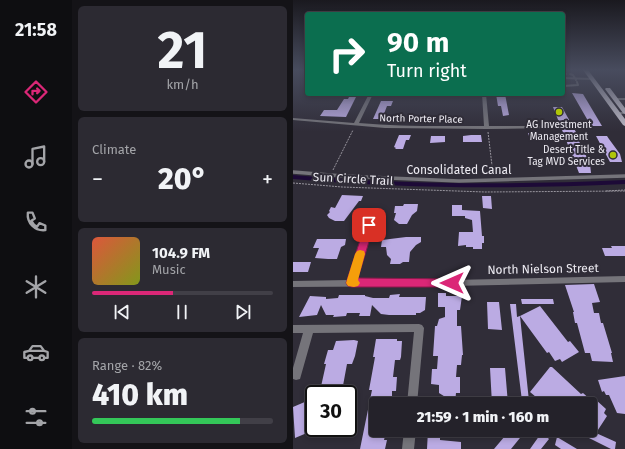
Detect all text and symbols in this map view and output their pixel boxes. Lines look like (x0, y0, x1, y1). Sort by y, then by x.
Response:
text: 21:58 (15, 19, 57, 41)
text: 21 (158, 19, 207, 82)
text: 90 m (387, 26, 449, 59)
icon: right (321, 28, 373, 80)
text: Turn right (387, 60, 467, 82)
text: km/h (166, 77, 199, 92)
icon: directions (22, 78, 50, 106)
marker: AG Investment Management (554, 107, 564, 117)
street label: North Porter Place (379, 112, 463, 126)
place label: AG Investment Management (526, 119, 592, 143)
text: Climate (92, 142, 136, 157)
icon: music (22, 143, 50, 171)
place label: Desert Title & Tag MVD Services (528, 144, 605, 168)
marker: Desert Title & Tag MVD Services (608, 150, 618, 160)
text: 20° (158, 161, 207, 197)
street label: Consolidated Canal (407, 163, 512, 177)
text: − (92, 166, 103, 193)
text: + (262, 166, 273, 193)
street label: Sun Circle Trail (312, 170, 394, 188)
icon: phone (22, 208, 50, 236)
pin (352, 208, 386, 242)
icon: arrive (358, 214, 380, 236)
text: 104.9 FM (152, 244, 210, 262)
street label: North Nielson Street (487, 261, 599, 277)
text: Music (152, 262, 186, 277)
position arrow (431, 262, 473, 304)
icon: climate (22, 273, 50, 301)
icon: previous (111, 301, 133, 323)
icon: pause (171, 301, 193, 323)
icon: next (232, 301, 254, 323)
icon: car (22, 338, 50, 366)
text: Range · 82% (92, 358, 162, 373)
text: 410 km (92, 377, 188, 413)
speed limit sign: 30 (305, 385, 357, 437)
icon: filters (22, 403, 50, 431)
text: 21:59 · 1 min · 160 m (417, 408, 549, 426)

